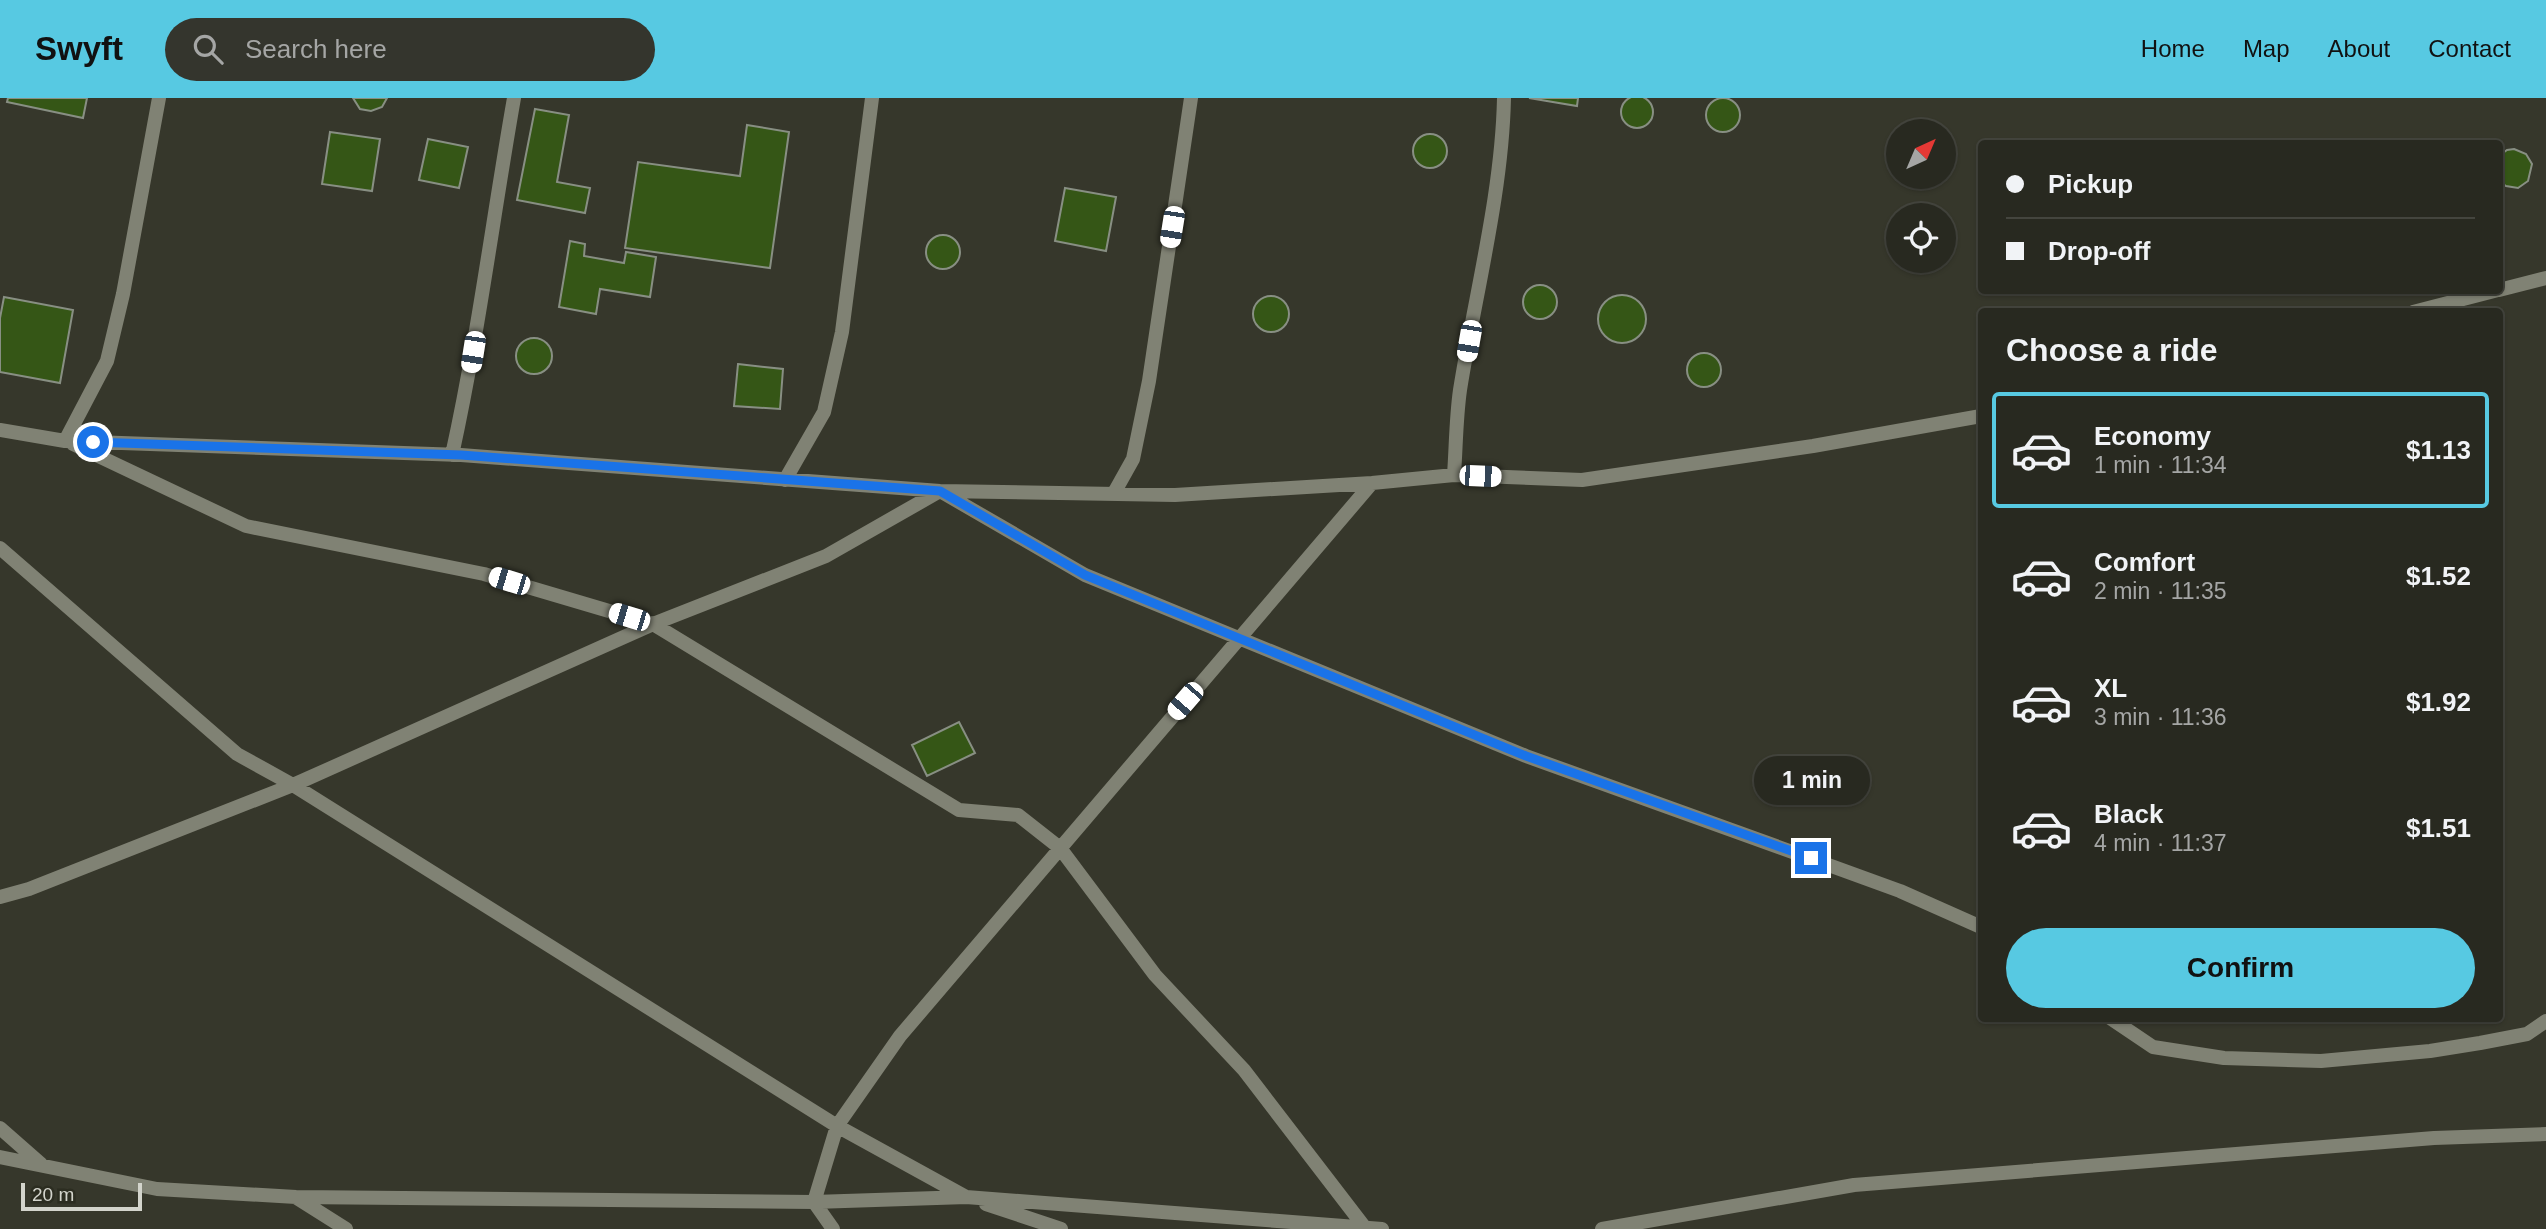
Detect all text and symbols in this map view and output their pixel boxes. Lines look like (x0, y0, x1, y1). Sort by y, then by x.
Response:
search box (165, 18, 655, 81)
text: Swyft (35, 30, 123, 67)
icon: search (189, 30, 227, 68)
text: Search here (245, 34, 387, 64)
text: Home (2141, 35, 2205, 62)
text: Map (2243, 35, 2290, 62)
text: About (2328, 35, 2390, 62)
text: Contact (2428, 35, 2511, 62)
north arrow (1886, 119, 1956, 189)
map controls (1886, 119, 1956, 273)
text: Pickup (2048, 169, 2133, 199)
button: locate (1886, 203, 1956, 273)
car (1159, 205, 1186, 249)
text: Drop-off (2048, 236, 2151, 266)
car (1456, 318, 1483, 364)
car (460, 330, 487, 374)
text: Choose a ride (2006, 332, 2218, 368)
icon: car (2010, 419, 2073, 482)
text: Economy (2094, 421, 2211, 451)
route start (77, 426, 109, 458)
text: $1.13 (2406, 435, 2471, 465)
text: 1 min · 11:34 (2094, 452, 2227, 478)
car (1459, 465, 1502, 487)
icon: car (2010, 545, 2073, 608)
text: Comfort (2094, 547, 2195, 577)
text: $1.52 (2406, 561, 2471, 591)
car (486, 565, 533, 597)
text: 2 min · 11:35 (2094, 578, 2227, 604)
car (606, 601, 653, 633)
icon: car (2010, 671, 2073, 734)
text: XL (2094, 673, 2127, 703)
car (1164, 678, 1207, 724)
text: $1.92 (2406, 687, 2471, 717)
text: 3 min · 11:36 (2094, 704, 2227, 730)
callout: 1 min (1753, 756, 1869, 806)
text: 1 min (1782, 767, 1842, 793)
icon: car (2010, 797, 2073, 860)
text: Black (2094, 799, 2163, 829)
text: $1.51 (2406, 813, 2471, 843)
text: 4 min · 11:37 (2094, 830, 2227, 856)
route end (1795, 842, 1827, 874)
button: Confirm (2006, 928, 2475, 1008)
scale bar (21, 1180, 142, 1212)
text: 20 m (32, 1184, 74, 1205)

